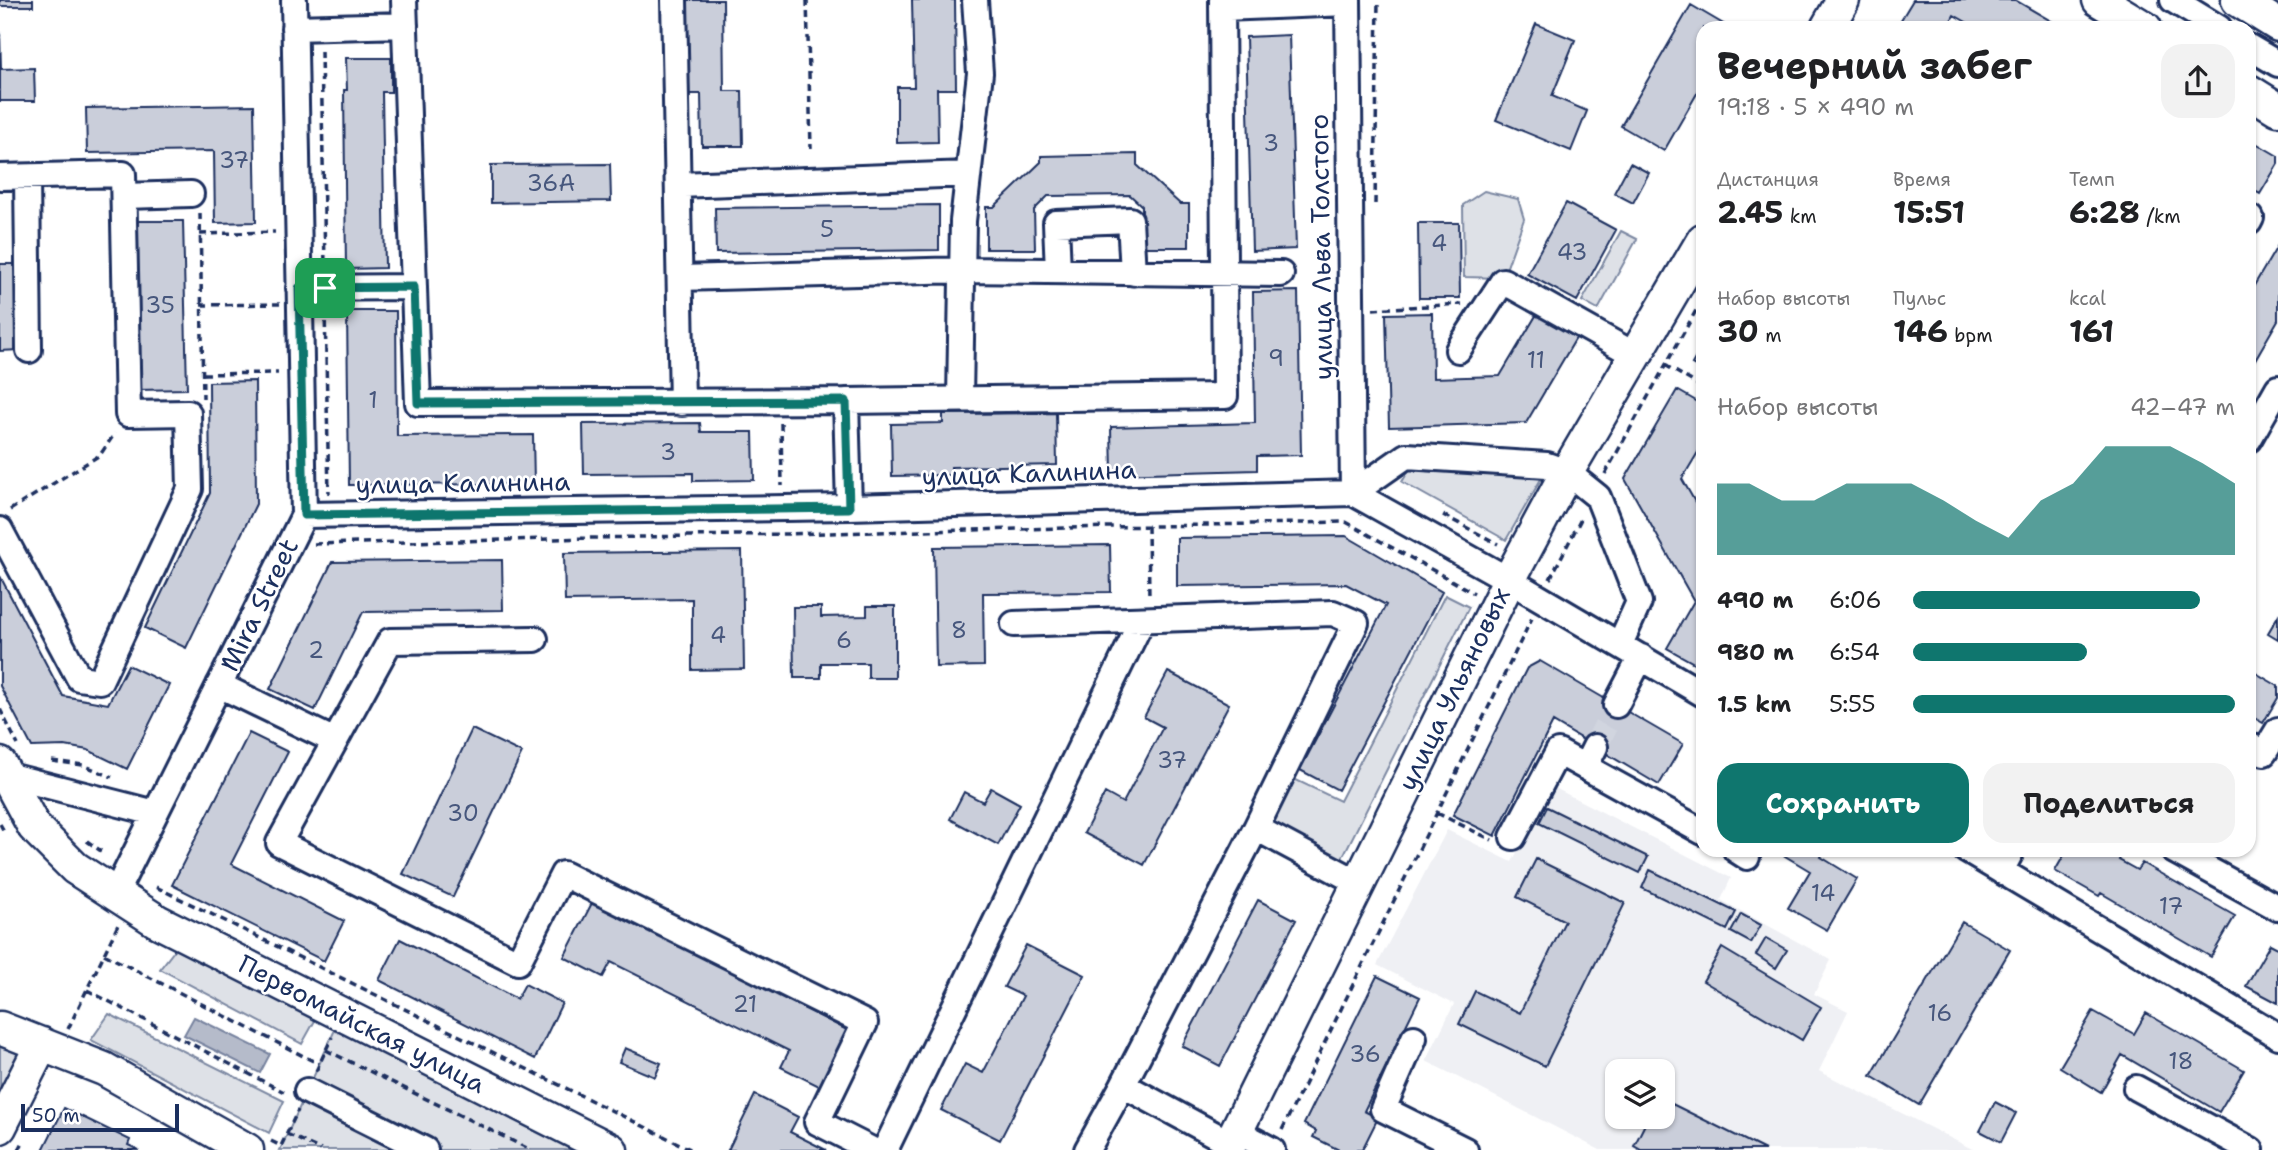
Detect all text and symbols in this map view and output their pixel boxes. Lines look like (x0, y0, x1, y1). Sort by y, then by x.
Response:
text: Вечерний забег (1717, 40, 2032, 91)
button: share (2161, 44, 2235, 118)
text: 19:18 · 5 × 490 m (1717, 92, 1914, 122)
street label: улица Льва Толстого (1301, 114, 1340, 380)
house number: 3 (1263, 128, 1279, 158)
house number: 37 (219, 145, 249, 175)
text: Дистанция (1717, 167, 1819, 192)
text: Время (1893, 167, 1951, 192)
text: Темп (2069, 167, 2115, 192)
house number: 36А (527, 168, 575, 198)
text: 2.45 (1717, 192, 1783, 233)
text: 15:51 (1893, 192, 1965, 233)
text: 6:28 (2069, 192, 2140, 233)
text: km (1783, 204, 1817, 229)
text: /km (2140, 204, 2181, 229)
house number: 5 (820, 214, 834, 244)
house number: 4 (1431, 228, 1447, 258)
house number: 43 (1557, 237, 1587, 267)
pin (295, 258, 355, 318)
icon: arrive (306, 269, 344, 307)
text: Набор высоты (1717, 286, 1850, 311)
text: Пульс (1893, 286, 1946, 311)
text: kcal (2069, 286, 2106, 311)
house number: 35 (145, 290, 175, 320)
text: 30 (1717, 311, 1759, 352)
text: 146 (1893, 311, 1948, 352)
text: 161 (2069, 311, 2114, 352)
text: m (1759, 323, 1782, 348)
text: bpm (1948, 323, 1993, 348)
house number: 9 (1268, 343, 1284, 373)
house number: 11 (1527, 345, 1545, 375)
house number: 1 (368, 385, 378, 415)
text: Набор высоты (1717, 392, 1878, 422)
text: 42–47 m (2130, 392, 2235, 422)
house number: 3 (660, 437, 676, 467)
street label: улица Калинина (921, 451, 1137, 494)
street label: улица Калинина (355, 463, 571, 502)
street label: Mira Street (211, 532, 306, 677)
street label: улица Ульяновых (1389, 581, 1518, 796)
text: 490 m (1717, 585, 1793, 615)
text: 6:06 (1829, 585, 1882, 615)
house number: 8 (951, 615, 967, 645)
house number: 4 (710, 620, 726, 650)
house number: 6 (836, 625, 852, 655)
house number: 2 (308, 635, 324, 665)
text: 980 m (1717, 637, 1794, 667)
text: 6:54 (1829, 637, 1880, 667)
text: 1.5 km (1717, 689, 1791, 719)
text: 5:55 (1829, 689, 1875, 719)
house number: 37 (1157, 745, 1187, 775)
button: Сохранить (1717, 763, 1969, 843)
button: Поделиться (1983, 763, 2235, 843)
house number: 30 (447, 798, 479, 828)
house number: 14 (1811, 878, 1835, 908)
house number: 17 (2159, 891, 2183, 921)
street label: Первомайская улица (233, 946, 492, 1101)
house number: 21 (733, 989, 757, 1019)
house number: 16 (1928, 998, 1952, 1028)
house number: 36 (1349, 1039, 1381, 1069)
house number: 18 (2168, 1046, 2194, 1076)
map controls (1605, 1059, 1675, 1129)
button: layers (1605, 1059, 1675, 1129)
scale bar (21, 1101, 178, 1133)
text: 50 m (32, 1103, 80, 1128)

